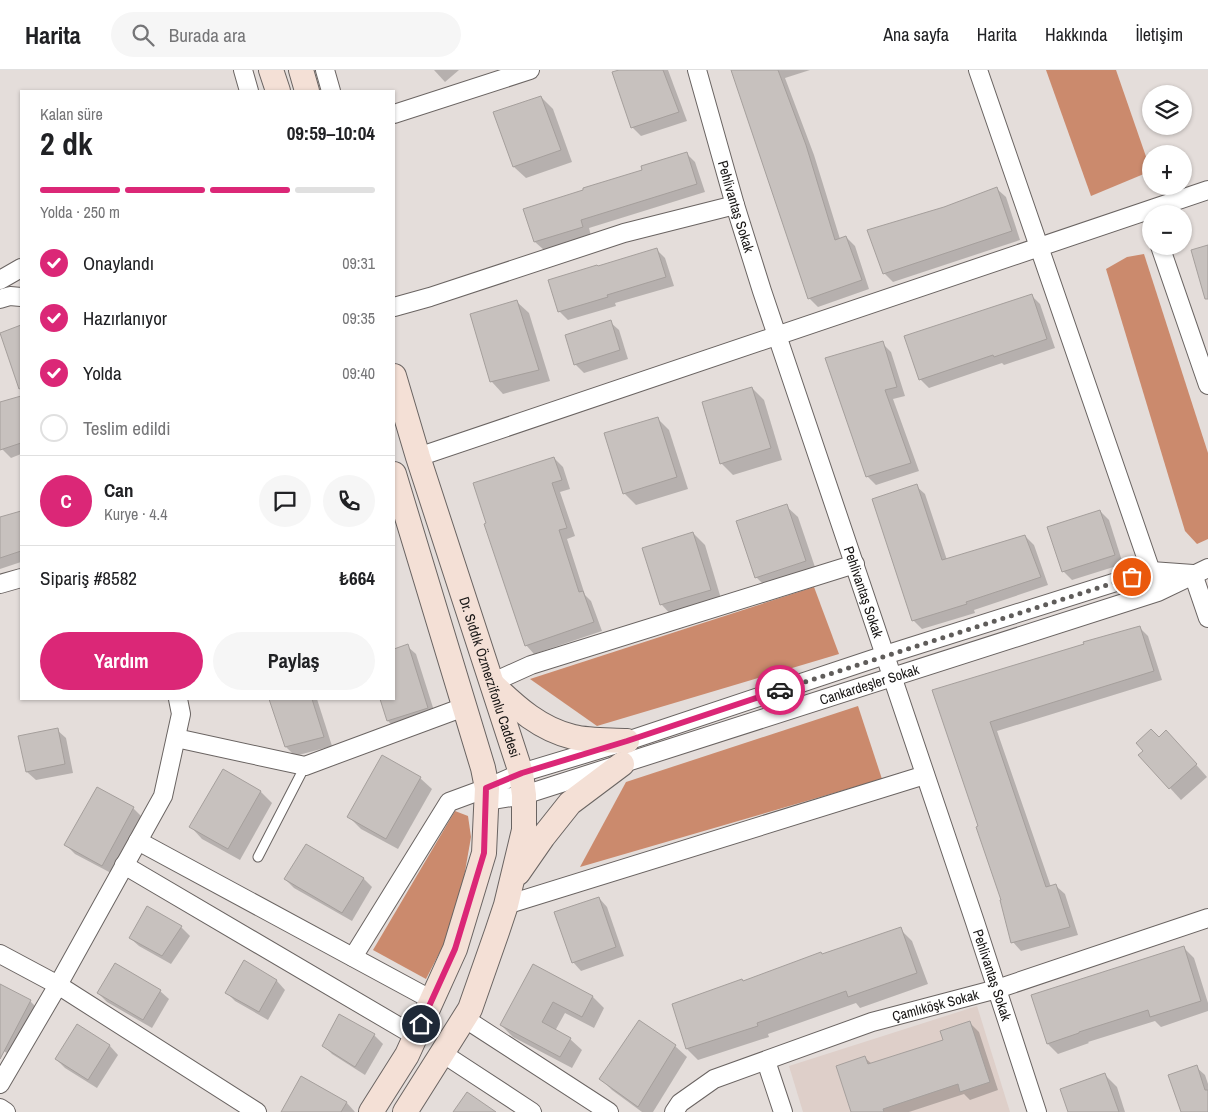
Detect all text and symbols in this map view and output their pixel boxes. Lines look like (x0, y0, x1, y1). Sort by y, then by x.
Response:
search box (111, 12, 461, 57)
text: Harita (25, 19, 81, 51)
icon: search (129, 21, 157, 49)
text: Burada ara (169, 22, 246, 48)
text: Ana sayfa (883, 22, 949, 47)
text: Harita (977, 22, 1017, 47)
text: Hakkında (1045, 22, 1107, 47)
text: İletişim (1135, 22, 1183, 47)
map controls (1142, 85, 1192, 255)
button: layers (1142, 85, 1192, 135)
text: Kalan süre (40, 103, 103, 125)
text: 09:59–10:04 (287, 120, 375, 146)
text: 2 dk (40, 122, 93, 165)
button: + (1142, 145, 1192, 195)
street label: Pehlivantaş Sokak (714, 158, 758, 255)
text: Yolda · 250 m (40, 201, 120, 223)
button: − (1142, 205, 1192, 255)
icon: check (40, 249, 68, 277)
text: Onaylandı (83, 250, 154, 276)
text: 09:31 (342, 252, 375, 274)
icon: check (40, 304, 68, 332)
text: Hazırlanıyor (83, 305, 167, 331)
text: 09:35 (342, 307, 375, 329)
icon: check (40, 359, 68, 387)
text: Yolda (83, 360, 122, 386)
text: 09:40 (342, 362, 375, 384)
text: Teslim edildi (83, 415, 170, 441)
button: chat (259, 475, 311, 527)
button: phone (323, 475, 375, 527)
text: Can (104, 477, 133, 503)
text: C (60, 488, 72, 514)
text: Kurye · 4.4 (104, 503, 167, 525)
street label: Pehlivantaş Sokak (840, 544, 887, 640)
pin (1111, 556, 1153, 598)
icon: bag (1118, 563, 1146, 591)
text: Sipariş #8582 (40, 565, 137, 591)
text: ₺664 (339, 565, 375, 591)
street label: Dr. Sıddık Özmerzifonlu Caddesi (455, 594, 524, 760)
button: Yardım (40, 632, 203, 690)
button: Paylaş (213, 632, 375, 690)
street label: Cankardeşler Sokak (817, 660, 922, 709)
courier (755, 665, 805, 715)
icon: car (766, 676, 794, 704)
street label: Pehlivantaş Sokak (969, 927, 1016, 1023)
street label: Çamlıköşk Sokak (890, 985, 981, 1025)
pin (400, 1003, 442, 1045)
icon: home (407, 1010, 435, 1038)

